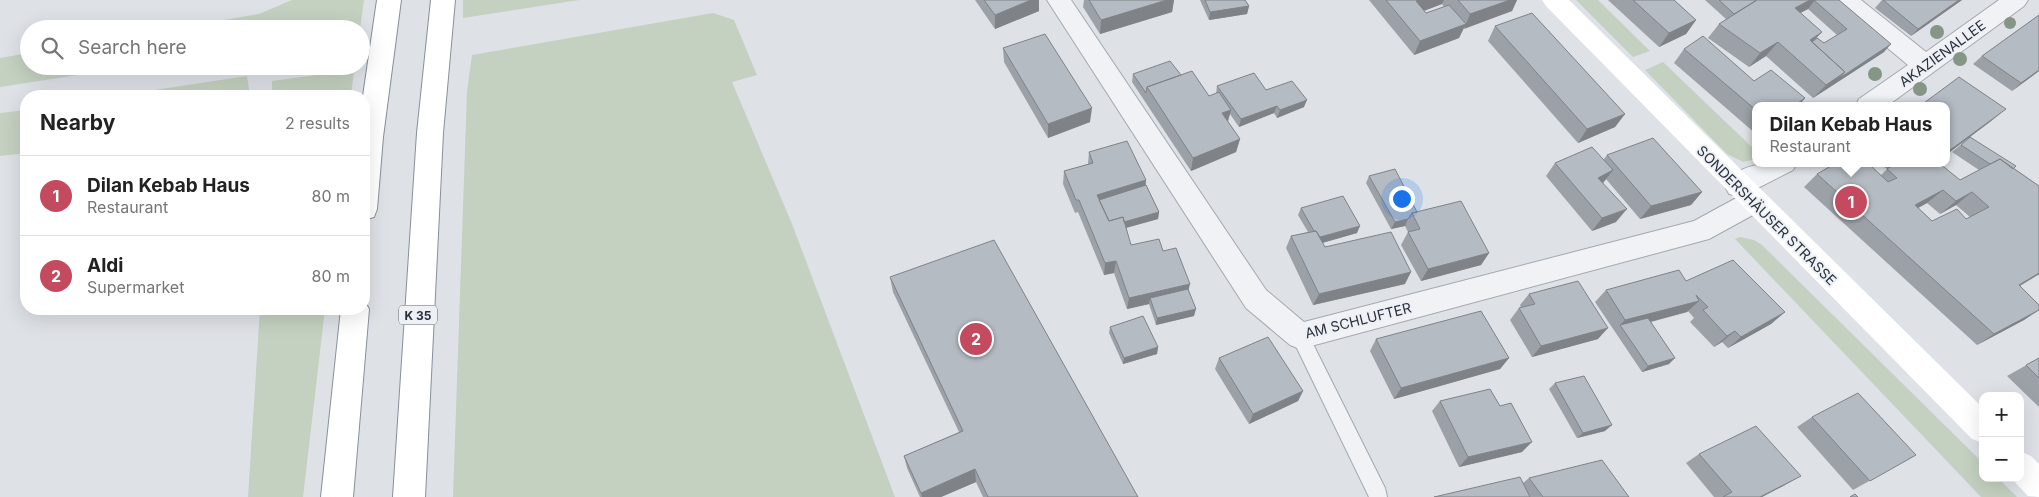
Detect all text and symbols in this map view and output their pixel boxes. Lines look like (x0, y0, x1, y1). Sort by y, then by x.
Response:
street label: AKAZIENALLEE (1896, 16, 1988, 90)
search box (20, 20, 370, 75)
icon: search (38, 34, 66, 62)
text: Search here (78, 36, 187, 59)
popup (1752, 102, 1950, 167)
text: Nearby (40, 110, 115, 135)
text: 2 results (285, 113, 350, 133)
text: Dilan Kebab Haus (1770, 113, 1932, 136)
text: Restaurant (1770, 136, 1851, 156)
street label: SONDERSHÄUSER STRASSE (1694, 142, 1840, 288)
text: Dilan Kebab Haus (87, 174, 250, 197)
pin: 1 (1835, 183, 1867, 221)
text: 1 (53, 186, 59, 206)
text: 80 m (311, 186, 350, 206)
your location (1389, 186, 1415, 212)
text: Restaurant (87, 197, 168, 217)
text: Aldi (87, 254, 123, 277)
text: 2 (51, 266, 61, 286)
text: 80 m (311, 266, 350, 286)
text: Supermarket (87, 277, 184, 297)
street label: AM SCHLUFTER (1303, 299, 1413, 341)
road number: K 35 (399, 306, 437, 324)
pin: 2 (960, 320, 992, 358)
map controls (1979, 392, 2024, 482)
button: + (1979, 392, 2024, 437)
button: − (1979, 437, 2024, 482)

